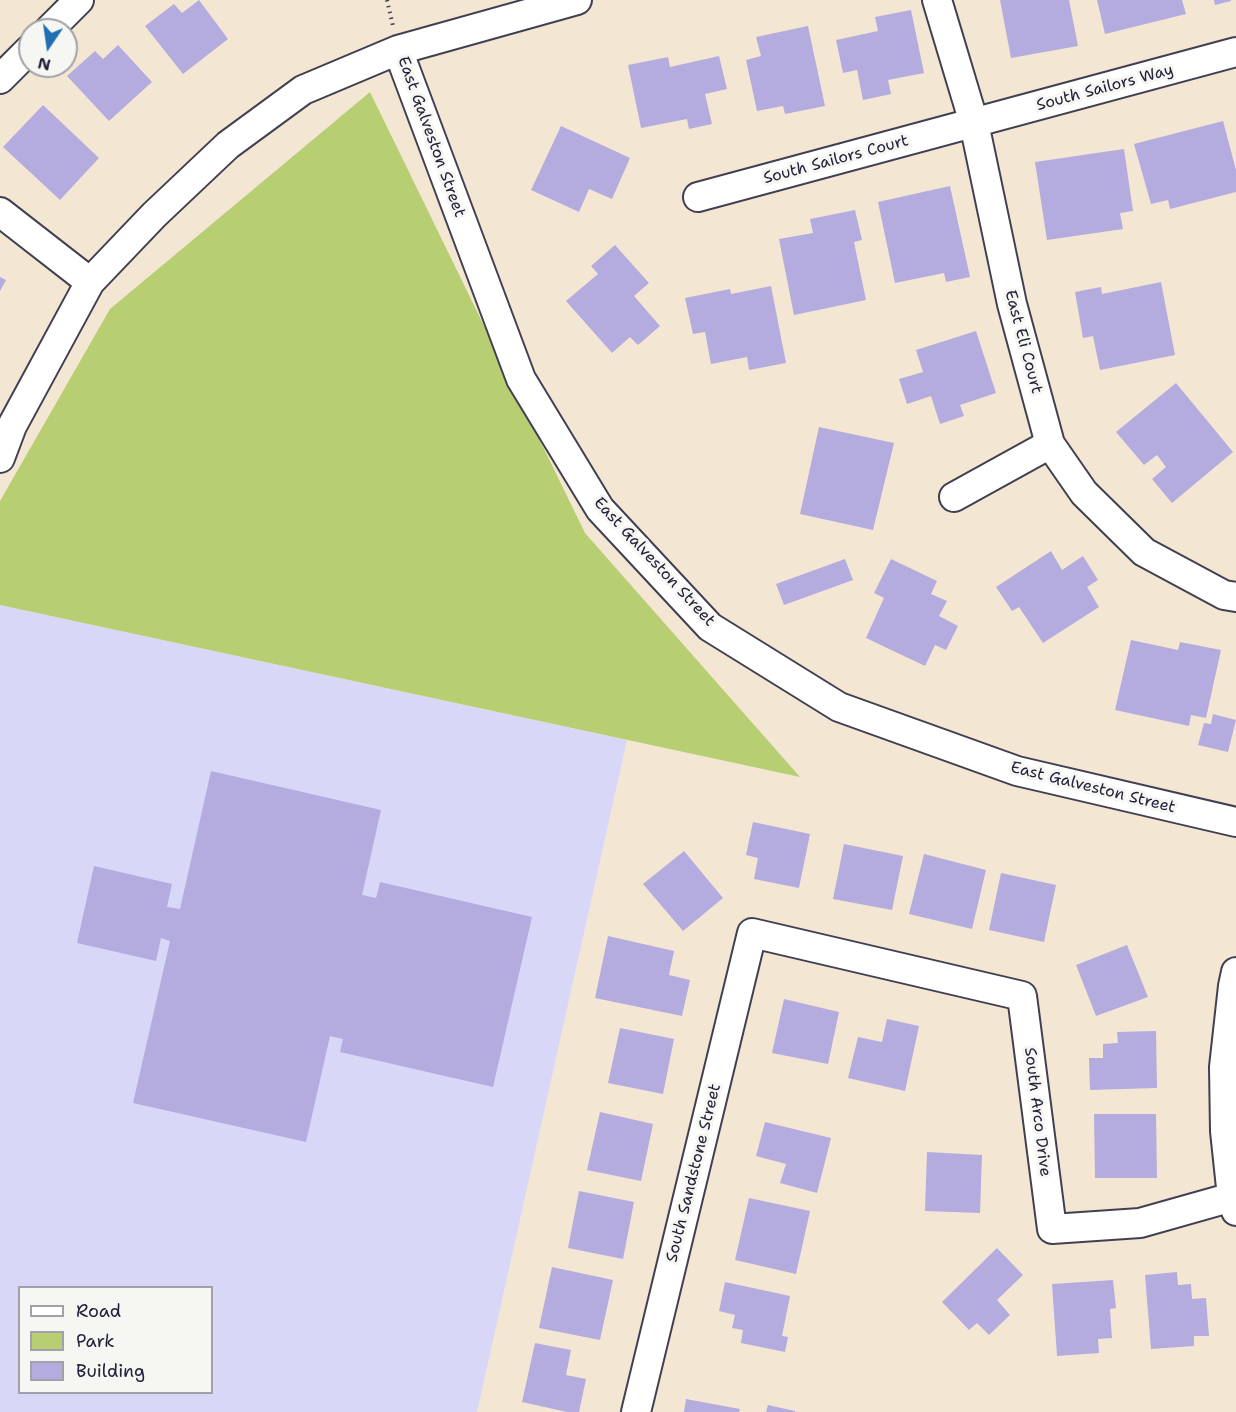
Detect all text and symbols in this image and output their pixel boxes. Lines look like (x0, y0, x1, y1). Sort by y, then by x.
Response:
north arrow (18, 18, 78, 78)
text: N (36, 52, 53, 76)
street label: East Galveston Street (393, 54, 469, 220)
street label: South Sailors Way (1035, 61, 1175, 115)
street label: South Sailors Court (761, 131, 911, 189)
street label: East Eli Court (1000, 288, 1046, 396)
street label: East Galveston Street (589, 494, 719, 630)
street label: East Galveston Street (1009, 758, 1177, 818)
street label: South Arco Drive (1020, 1046, 1054, 1178)
street label: South Sandstone Street (663, 1082, 725, 1264)
legend (18, 1286, 213, 1394)
text: Road (76, 1299, 121, 1323)
text: Park (76, 1329, 115, 1353)
text: Building (76, 1359, 145, 1383)

